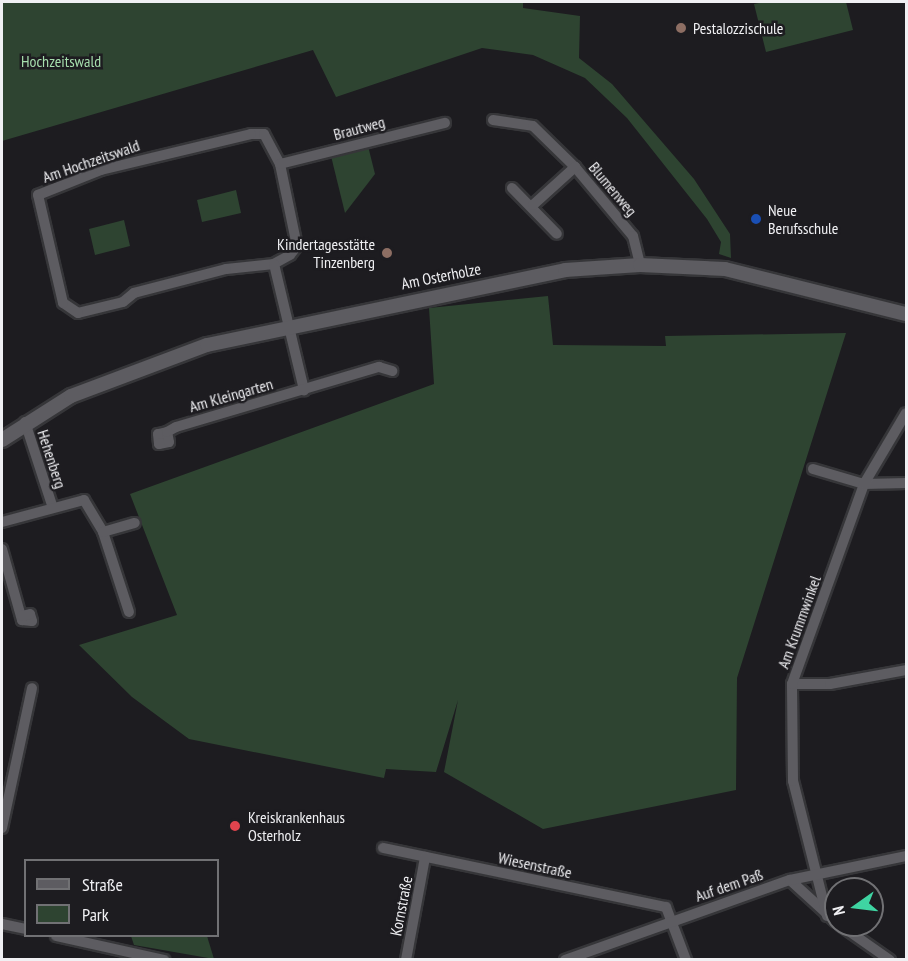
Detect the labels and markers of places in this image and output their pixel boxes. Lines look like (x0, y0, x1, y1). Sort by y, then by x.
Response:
place label: Pestalozzischule (693, 18, 783, 38)
marker: Pestalozzischule (674, 21, 688, 35)
place label: Neue Berufsschule (768, 200, 838, 238)
marker: Neue Berufsschule (749, 212, 763, 226)
place label: Kindertagesstätte Tinzenberg (277, 234, 375, 272)
marker: Kindertagesstätte Tinzenberg (380, 246, 394, 260)
place label: Kreiskrankenhaus Osterholz (248, 807, 345, 845)
marker: Kreiskrankenhaus Osterholz (226, 817, 244, 835)

